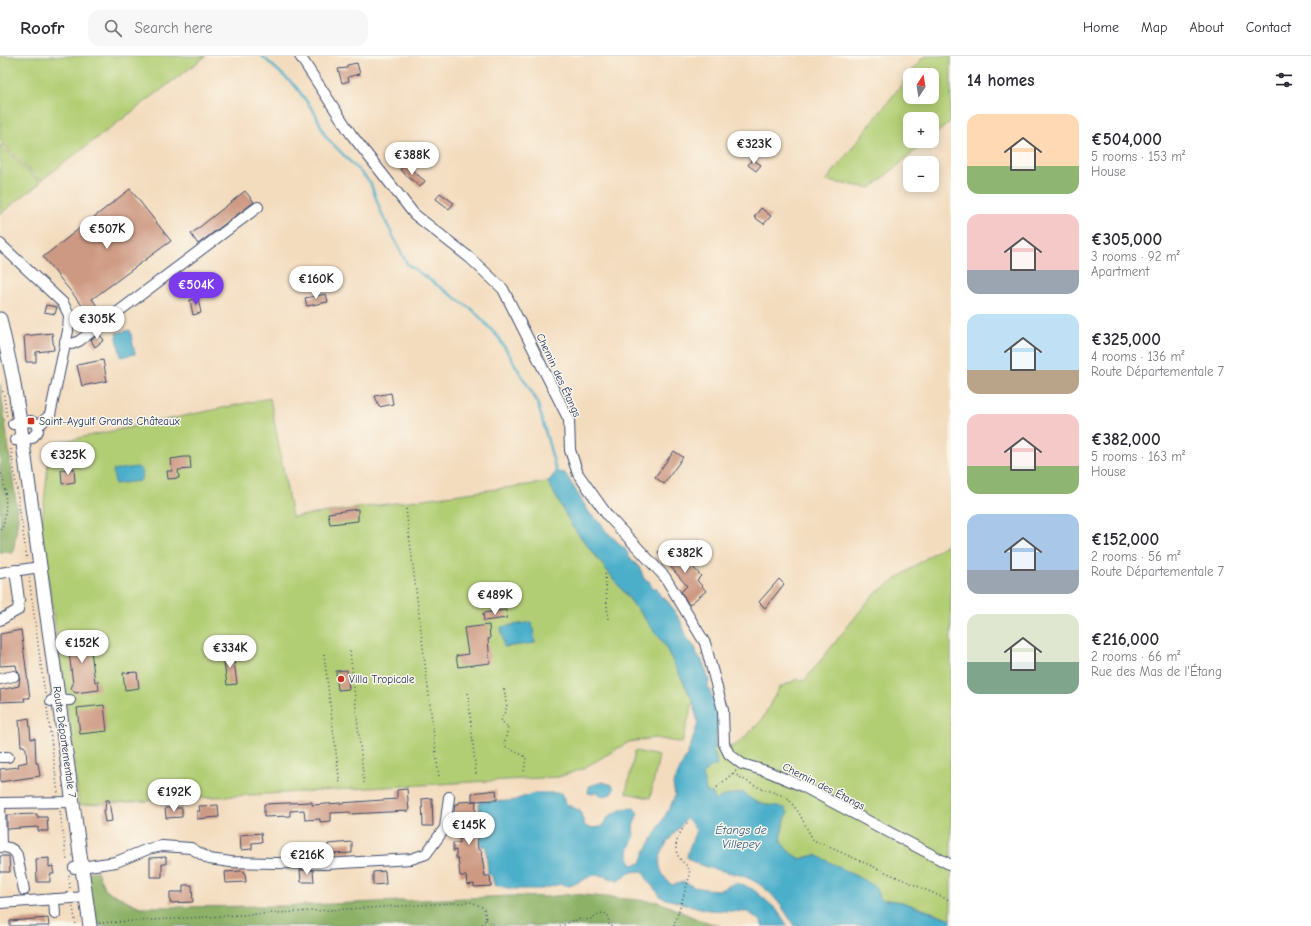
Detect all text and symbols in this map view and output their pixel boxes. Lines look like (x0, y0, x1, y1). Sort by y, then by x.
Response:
search box (88, 10, 368, 46)
text: Roofr (20, 17, 64, 39)
icon: search (102, 17, 124, 39)
text: Search here (134, 19, 212, 37)
text: Home (1083, 19, 1119, 36)
text: Map (1141, 19, 1167, 36)
text: About (1189, 19, 1224, 36)
text: Contact (1246, 19, 1291, 36)
north arrow (903, 68, 939, 104)
map controls (903, 68, 939, 192)
icon: filters (1273, 69, 1295, 91)
text: 14 homes (967, 71, 1034, 90)
button: + (903, 112, 939, 148)
icon: home (999, 130, 1047, 178)
text: €504,000 (1091, 130, 1162, 149)
pin: €323K (726, 131, 782, 165)
text: €323K (736, 136, 772, 151)
pin: €388K (384, 142, 440, 176)
text: €388K (394, 147, 430, 162)
text: 5 rooms · 153 m² (1091, 149, 1185, 164)
button: − (903, 156, 939, 192)
text: House (1091, 164, 1126, 179)
pin: €507K (79, 216, 135, 250)
text: €507K (89, 221, 125, 236)
icon: home (999, 230, 1047, 278)
text: €305,000 (1091, 230, 1162, 249)
text: 3 rooms · 92 m² (1091, 249, 1180, 264)
text: Apartment (1091, 264, 1149, 279)
pin: €160K (288, 266, 344, 300)
text: €160K (298, 271, 334, 286)
pin: €504K (168, 272, 224, 306)
text: €504K (178, 277, 214, 292)
pin: €305K (69, 306, 125, 340)
text: €305K (78, 311, 116, 326)
icon: home (999, 330, 1047, 378)
text: €325,000 (1091, 330, 1161, 349)
street label: Chemin des Étangs (533, 331, 585, 419)
text: 4 rooms · 136 m² (1091, 349, 1185, 364)
text: Route Départementale 7 (1091, 364, 1224, 379)
place label: Saint-Aygulf Grands Châteaux (39, 415, 180, 428)
marker: Saint-Aygulf Grands Châteaux (26, 416, 36, 426)
icon: home (999, 430, 1047, 478)
text: €382,000 (1091, 430, 1161, 449)
pin: €325K (40, 442, 96, 476)
text: €325K (50, 447, 86, 462)
text: 5 rooms · 163 m² (1091, 449, 1185, 464)
text: House (1091, 464, 1126, 479)
icon: home (999, 530, 1047, 578)
text: €152,000 (1091, 530, 1159, 549)
pin: €382K (657, 540, 713, 574)
text: €382K (667, 545, 703, 560)
text: 2 rooms · 56 m² (1091, 549, 1180, 564)
text: Route Départementale 7 (1091, 564, 1224, 579)
pin: €489K (467, 582, 523, 616)
text: €489K (477, 587, 513, 602)
pin: €152K (54, 630, 110, 664)
icon: home (999, 630, 1047, 678)
text: €216,000 (1091, 630, 1159, 649)
text: €152K (65, 635, 99, 650)
pin: €334K (202, 635, 258, 669)
text: €334K (212, 640, 248, 655)
text: 2 rooms · 66 m² (1091, 649, 1180, 664)
text: Rue des Mas de l'Étang (1091, 664, 1222, 679)
place label: Villa Tropicale (349, 673, 415, 686)
marker: Villa Tropicale (336, 674, 346, 684)
street label: Route Départementale 7 (50, 685, 79, 799)
street label: Chemin des Étangs (780, 759, 868, 813)
pin: €192K (146, 779, 202, 813)
text: €192K (157, 784, 191, 799)
pin: €145K (441, 812, 497, 846)
text: €145K (452, 817, 486, 832)
water label: Étangs de Villepey (715, 823, 767, 851)
pin: €216K (279, 842, 335, 876)
text: €216K (290, 847, 324, 862)

